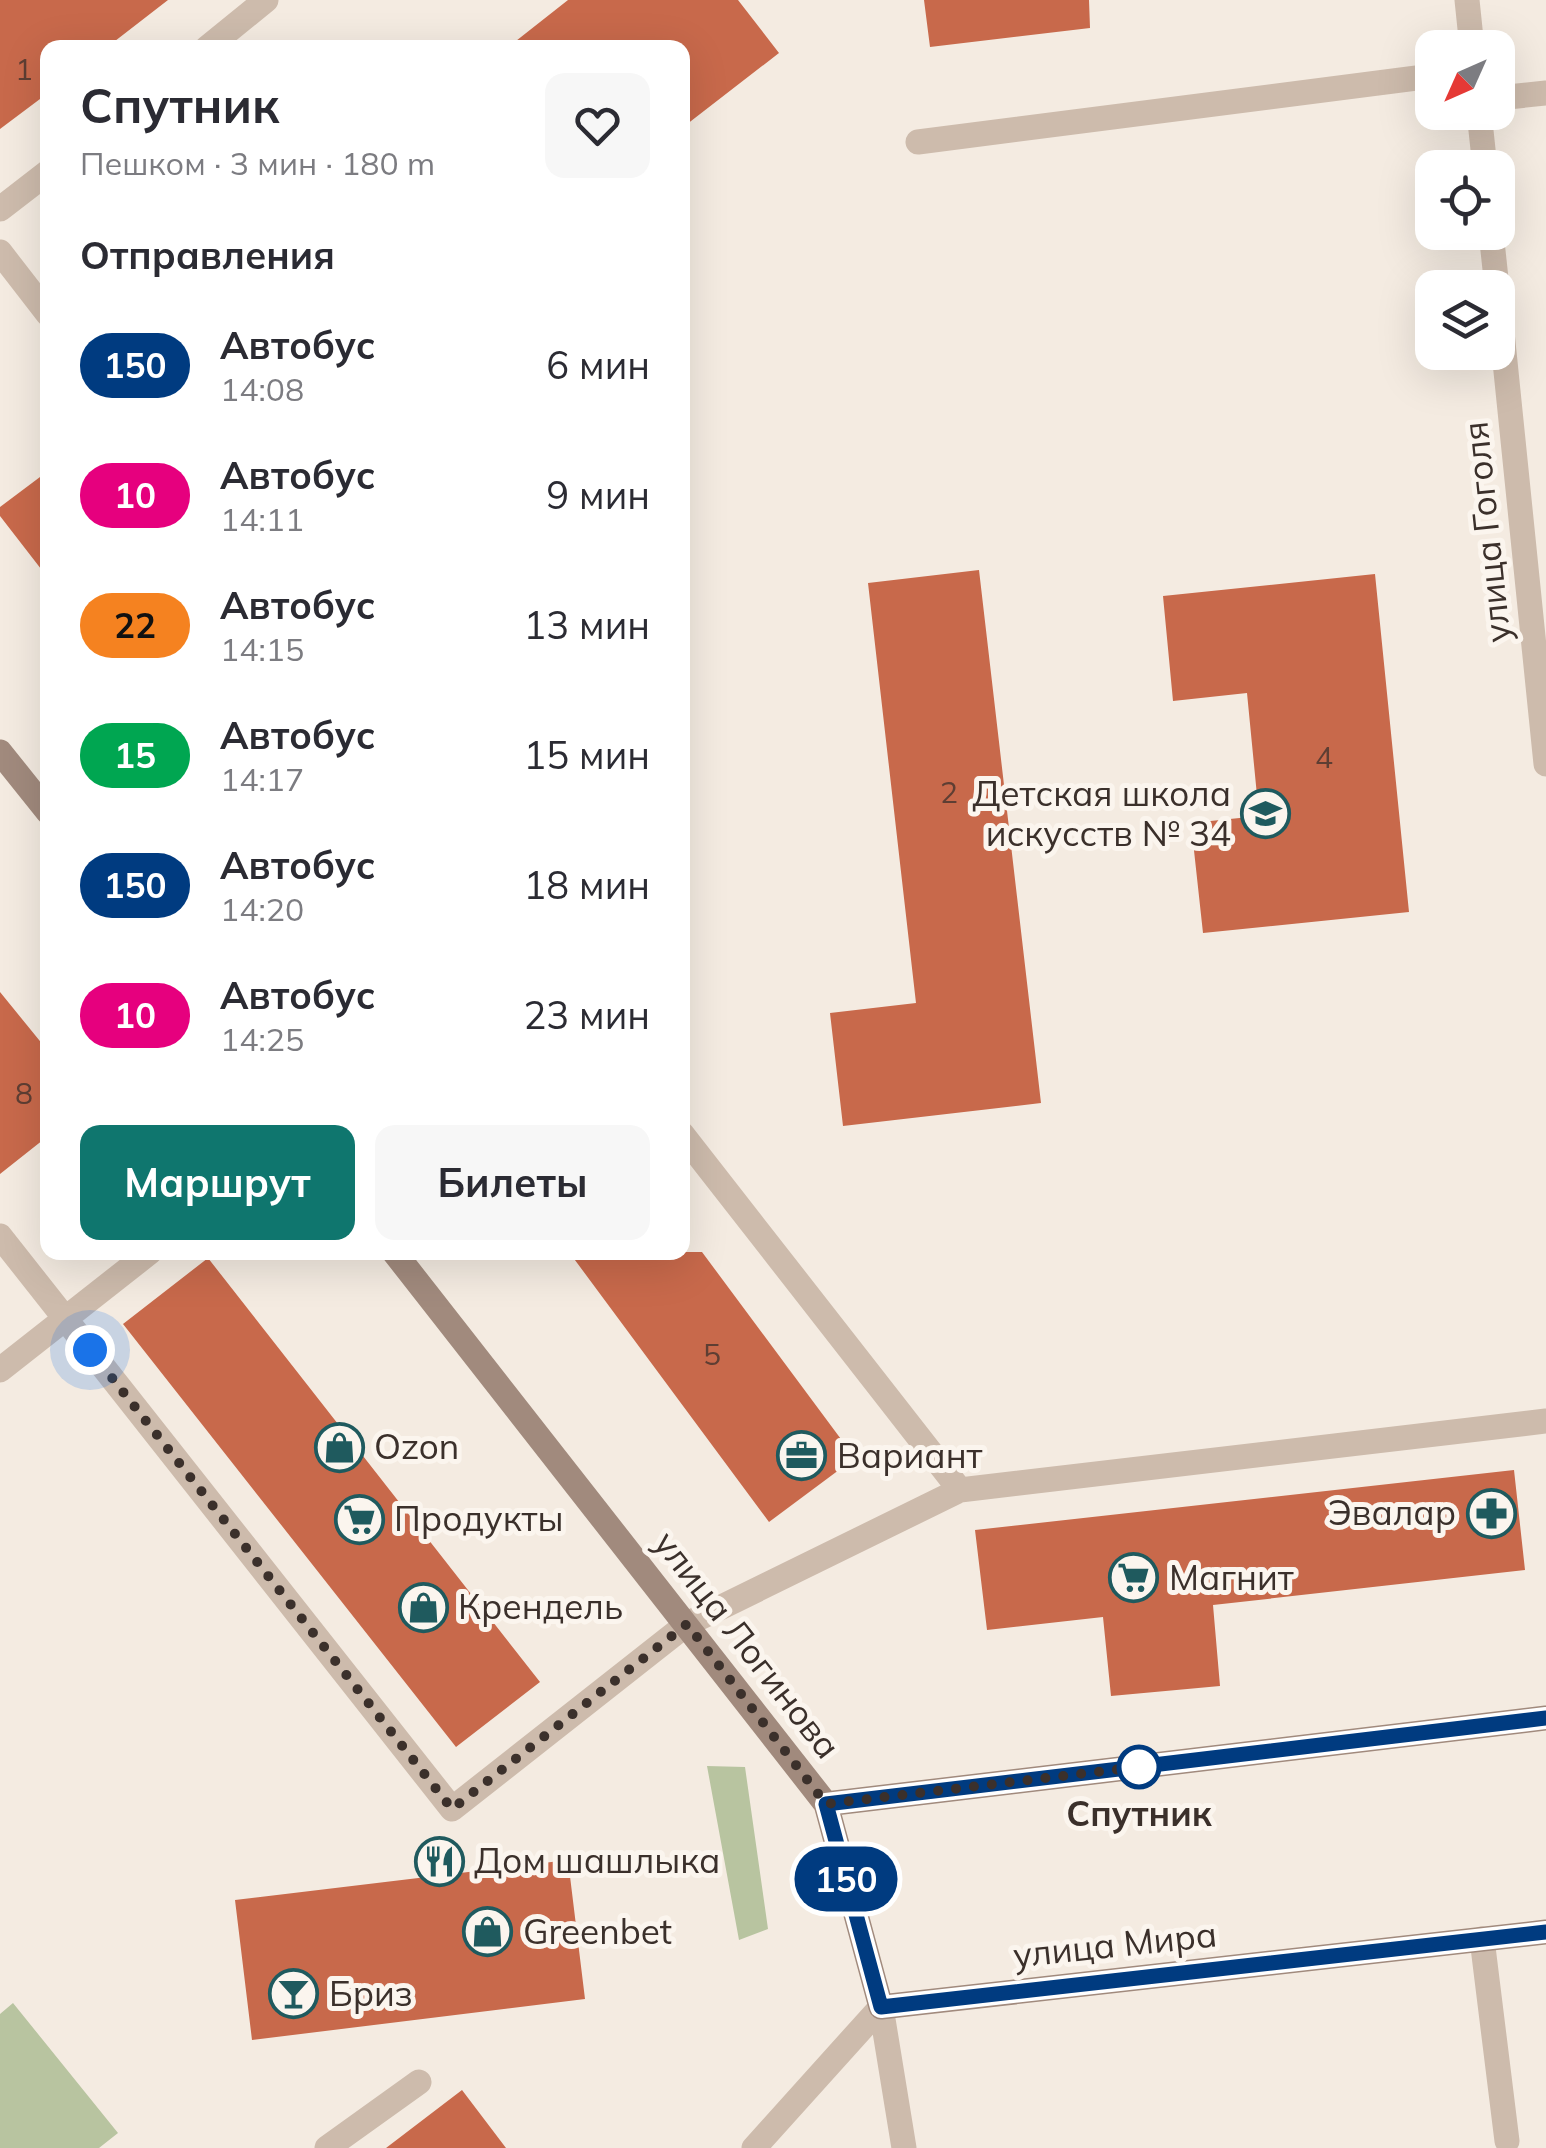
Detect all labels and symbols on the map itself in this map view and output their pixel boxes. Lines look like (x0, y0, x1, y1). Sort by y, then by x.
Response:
north arrow (1415, 30, 1515, 130)
house number: 1 (15, 50, 33, 88)
street label: улица Гоголя (1453, 419, 1519, 645)
house number: 4 (1315, 738, 1333, 776)
place label: Детская школа искусств № 34 (972, 771, 1231, 855)
house number: 2 (940, 773, 958, 811)
school or university icon: Детская школа искусств № 34 (1240, 788, 1292, 840)
house number: 8 (15, 1074, 33, 1112)
your location (65, 1325, 115, 1375)
house number: 5 (703, 1335, 721, 1373)
shop icon: Ozon (313, 1421, 365, 1473)
place label: Ozon (374, 1424, 459, 1468)
office icon: Вариант (776, 1430, 828, 1482)
place label: Вариант (837, 1433, 983, 1477)
pharmacy icon: Эвалар (1465, 1487, 1517, 1539)
place label: Эвалар (1328, 1490, 1456, 1534)
supermarket icon: Продукты (333, 1493, 385, 1545)
place label: Продукты (394, 1496, 563, 1540)
street label: улица Логинова (645, 1522, 850, 1767)
supermarket icon: Магнит (1108, 1552, 1160, 1604)
place label: Магнит (1169, 1555, 1294, 1599)
shop icon: Крендель (397, 1581, 449, 1633)
place label: Крендель (458, 1584, 623, 1628)
marker: Спутник (1118, 1746, 1160, 1788)
place label: Спутник (1066, 1791, 1213, 1835)
restaurant icon: Дом шашлыка (413, 1835, 465, 1887)
place label: Дом шашлыка (474, 1838, 720, 1882)
line badge: 150 (788, 1846, 904, 1912)
shop icon: Greenbet (462, 1906, 514, 1958)
place label: Greenbet (523, 1909, 672, 1953)
street label: улица Мира (1011, 1911, 1219, 1977)
bar icon: Бриз (268, 1968, 320, 2020)
place label: Бриз (329, 1971, 413, 2015)

